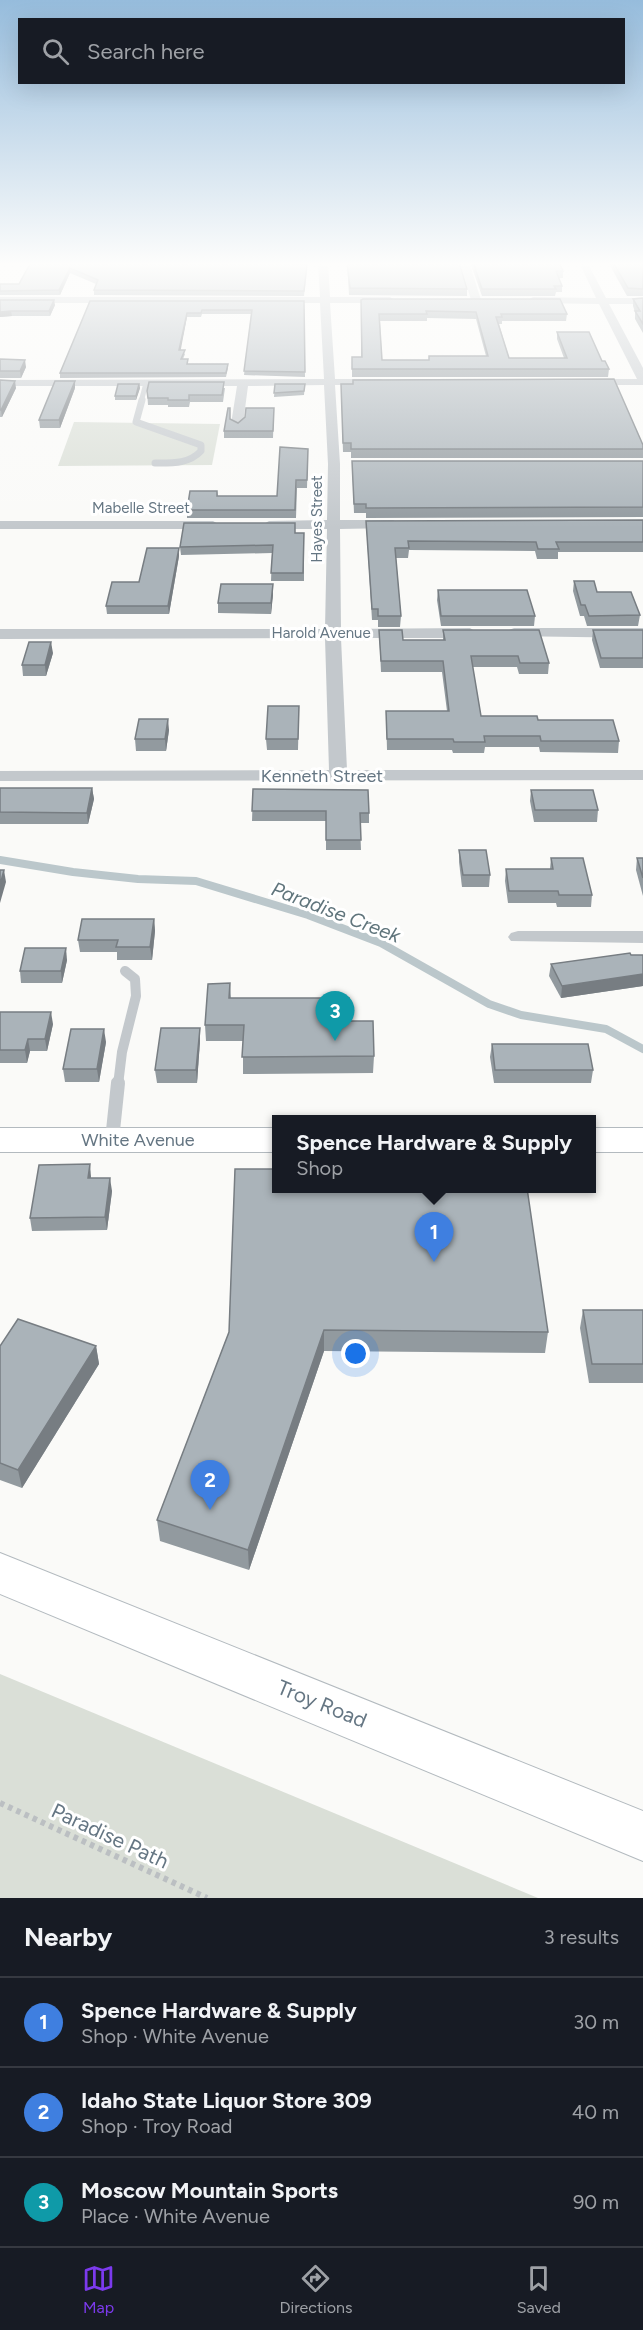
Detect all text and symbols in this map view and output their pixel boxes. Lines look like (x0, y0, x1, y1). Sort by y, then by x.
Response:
search box (18, 18, 625, 84)
icon: search (39, 35, 72, 68)
text: Search here (87, 38, 205, 65)
street label: Hayes Street (308, 475, 326, 563)
street label: Mabelle Street (92, 499, 190, 517)
street label: Harold Avenue (271, 624, 371, 642)
street label: Kenneth Street (261, 765, 383, 787)
water label: Paradise Creek (268, 876, 405, 948)
pin: 3 (316, 992, 354, 1041)
popup (272, 1115, 596, 1193)
street label: White Avenue (81, 1129, 195, 1151)
text: Spence Hardware & Supply (296, 1129, 572, 1156)
text: Shop (296, 1156, 343, 1180)
pin: 1 (414, 1212, 454, 1262)
your location (341, 1339, 370, 1368)
pin: 2 (190, 1460, 230, 1510)
street label: Troy Road (274, 1674, 371, 1733)
street label: Paradise Path (48, 1798, 173, 1874)
text: Nearby (24, 1921, 112, 1953)
text: 3 results (544, 1925, 619, 1949)
text: Spence Hardware & Supply (81, 1997, 357, 2024)
text: 1 (39, 2010, 48, 2034)
text: 30 m (573, 2010, 619, 2034)
text: Shop · White Avenue (81, 2024, 269, 2048)
text: Idaho State Liquor Store 309 (81, 2087, 372, 2114)
text: 2 (38, 2100, 49, 2124)
text: 40 m (572, 2100, 619, 2124)
text: Shop · Troy Road (81, 2114, 233, 2138)
text: Moscow Mountain Sports (81, 2177, 338, 2204)
text: 3 (38, 2190, 49, 2214)
text: 90 m (573, 2190, 619, 2214)
text: Place · White Avenue (81, 2204, 270, 2228)
tab: Map (82, 2262, 115, 2317)
tab: Directions (279, 2262, 352, 2317)
tab: Saved (517, 2262, 561, 2317)

